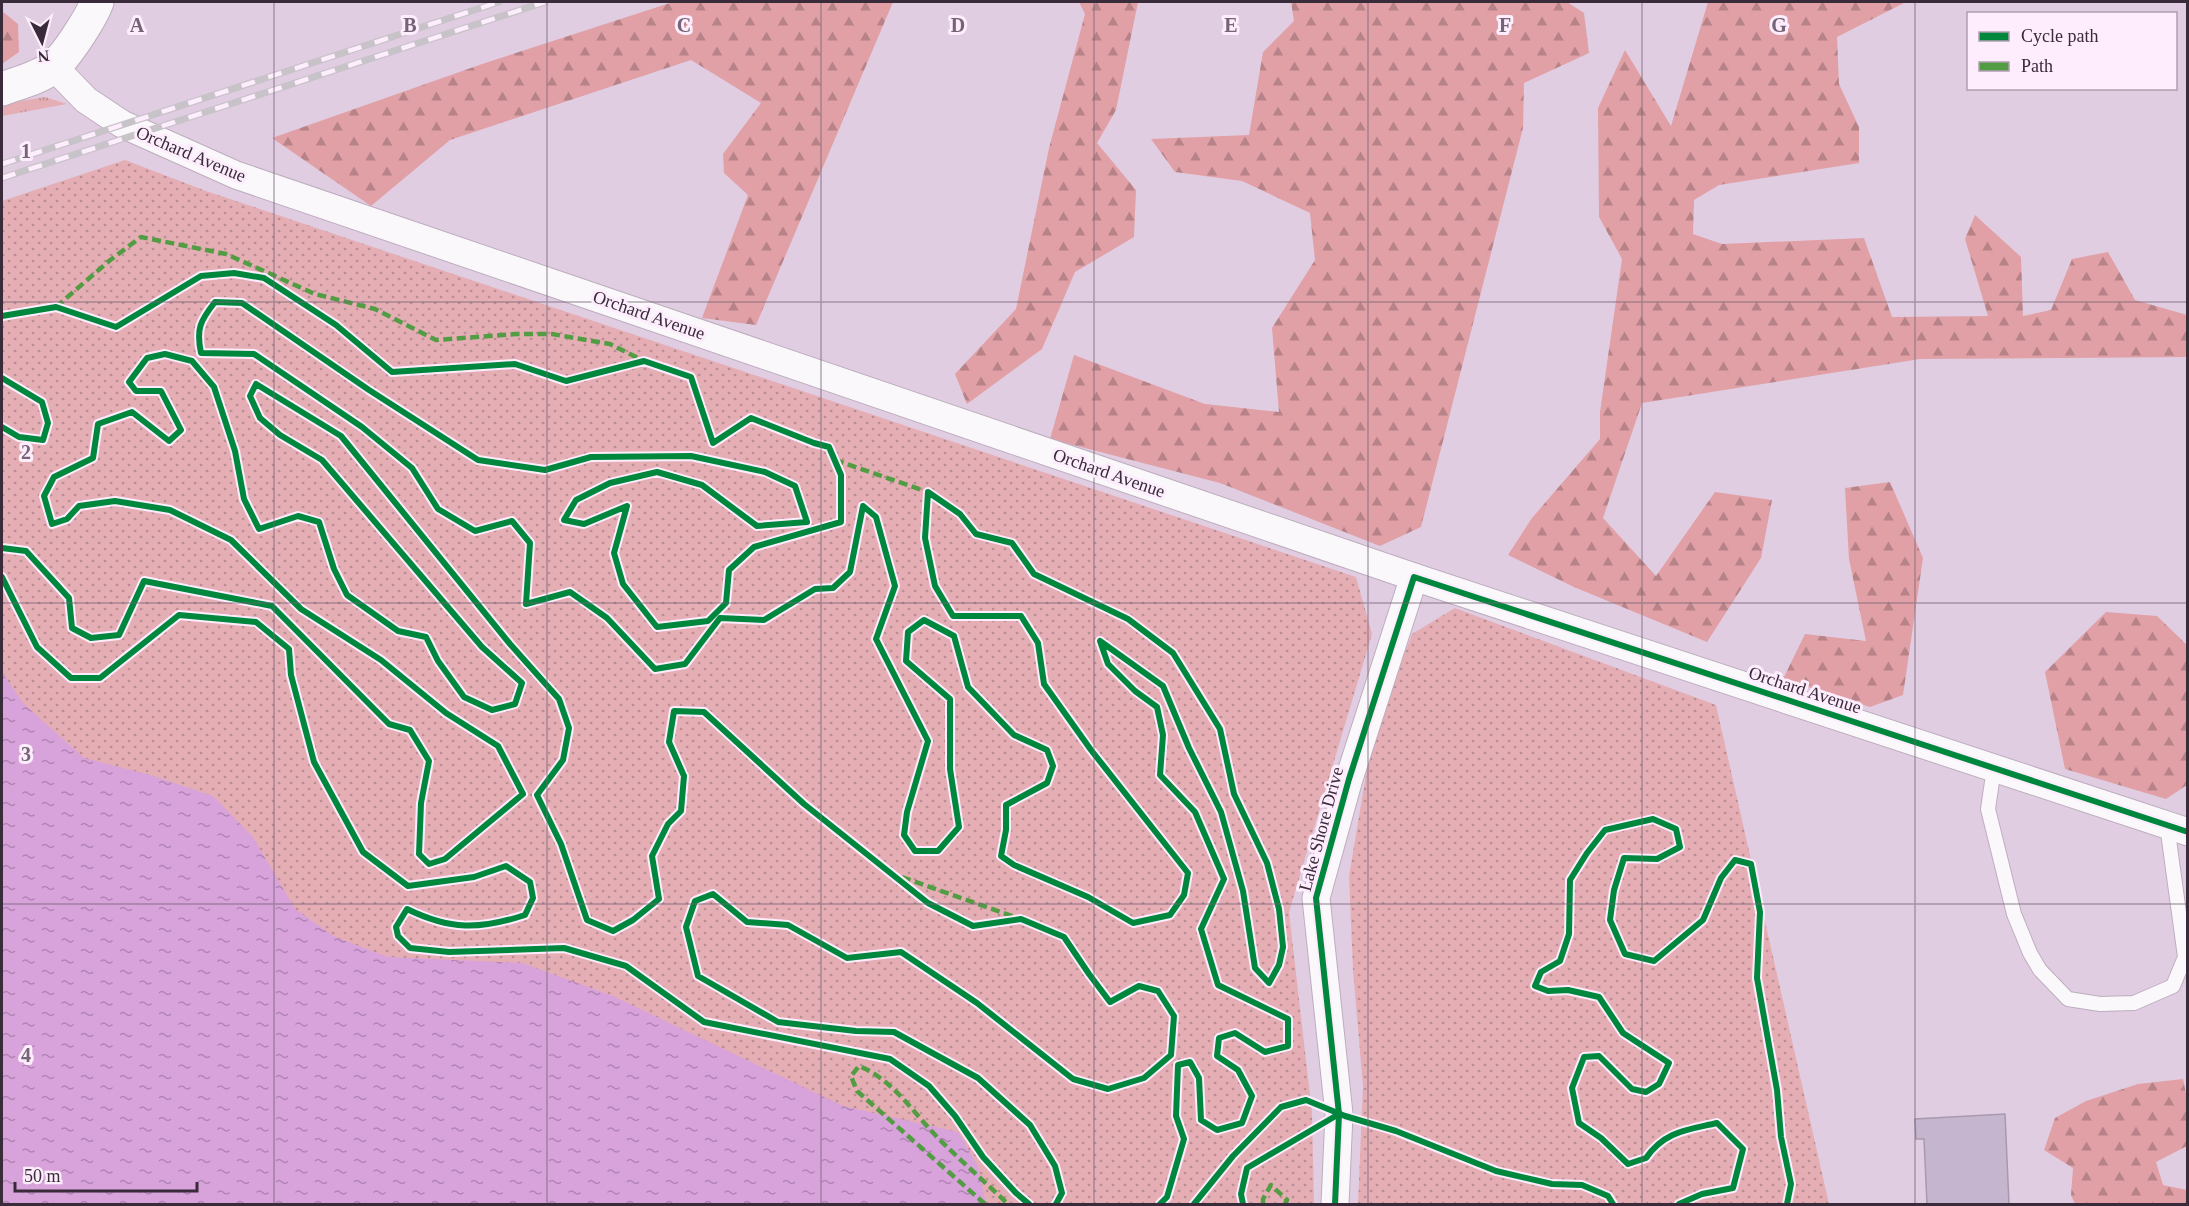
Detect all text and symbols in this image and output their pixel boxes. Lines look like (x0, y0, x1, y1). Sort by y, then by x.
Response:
north arrow (12, 12, 72, 72)
legend (1967, 12, 2177, 90)
text: A (130, 14, 145, 36)
text: B (403, 14, 417, 36)
text: C (677, 14, 691, 36)
text: D (951, 14, 965, 36)
text: E (1224, 14, 1238, 36)
text: F (1499, 14, 1511, 36)
text: G (1771, 14, 1787, 36)
text: Cycle path (2021, 26, 2098, 46)
text: N (36, 47, 50, 66)
text: Path (2021, 56, 2053, 76)
street label: Orchard Avenue (133, 122, 249, 186)
text: 1 (21, 140, 31, 162)
street label: Orchard Avenue (590, 286, 708, 344)
text: 2 (21, 441, 31, 463)
street label: Orchard Avenue (1050, 444, 1168, 502)
street label: Orchard Avenue (1746, 662, 1864, 718)
text: 3 (21, 743, 31, 765)
street label: Lake Shore Drive (1295, 765, 1347, 893)
text: 4 (21, 1044, 31, 1066)
scale bar (15, 1155, 196, 1193)
text: 50 m (24, 1166, 61, 1186)

